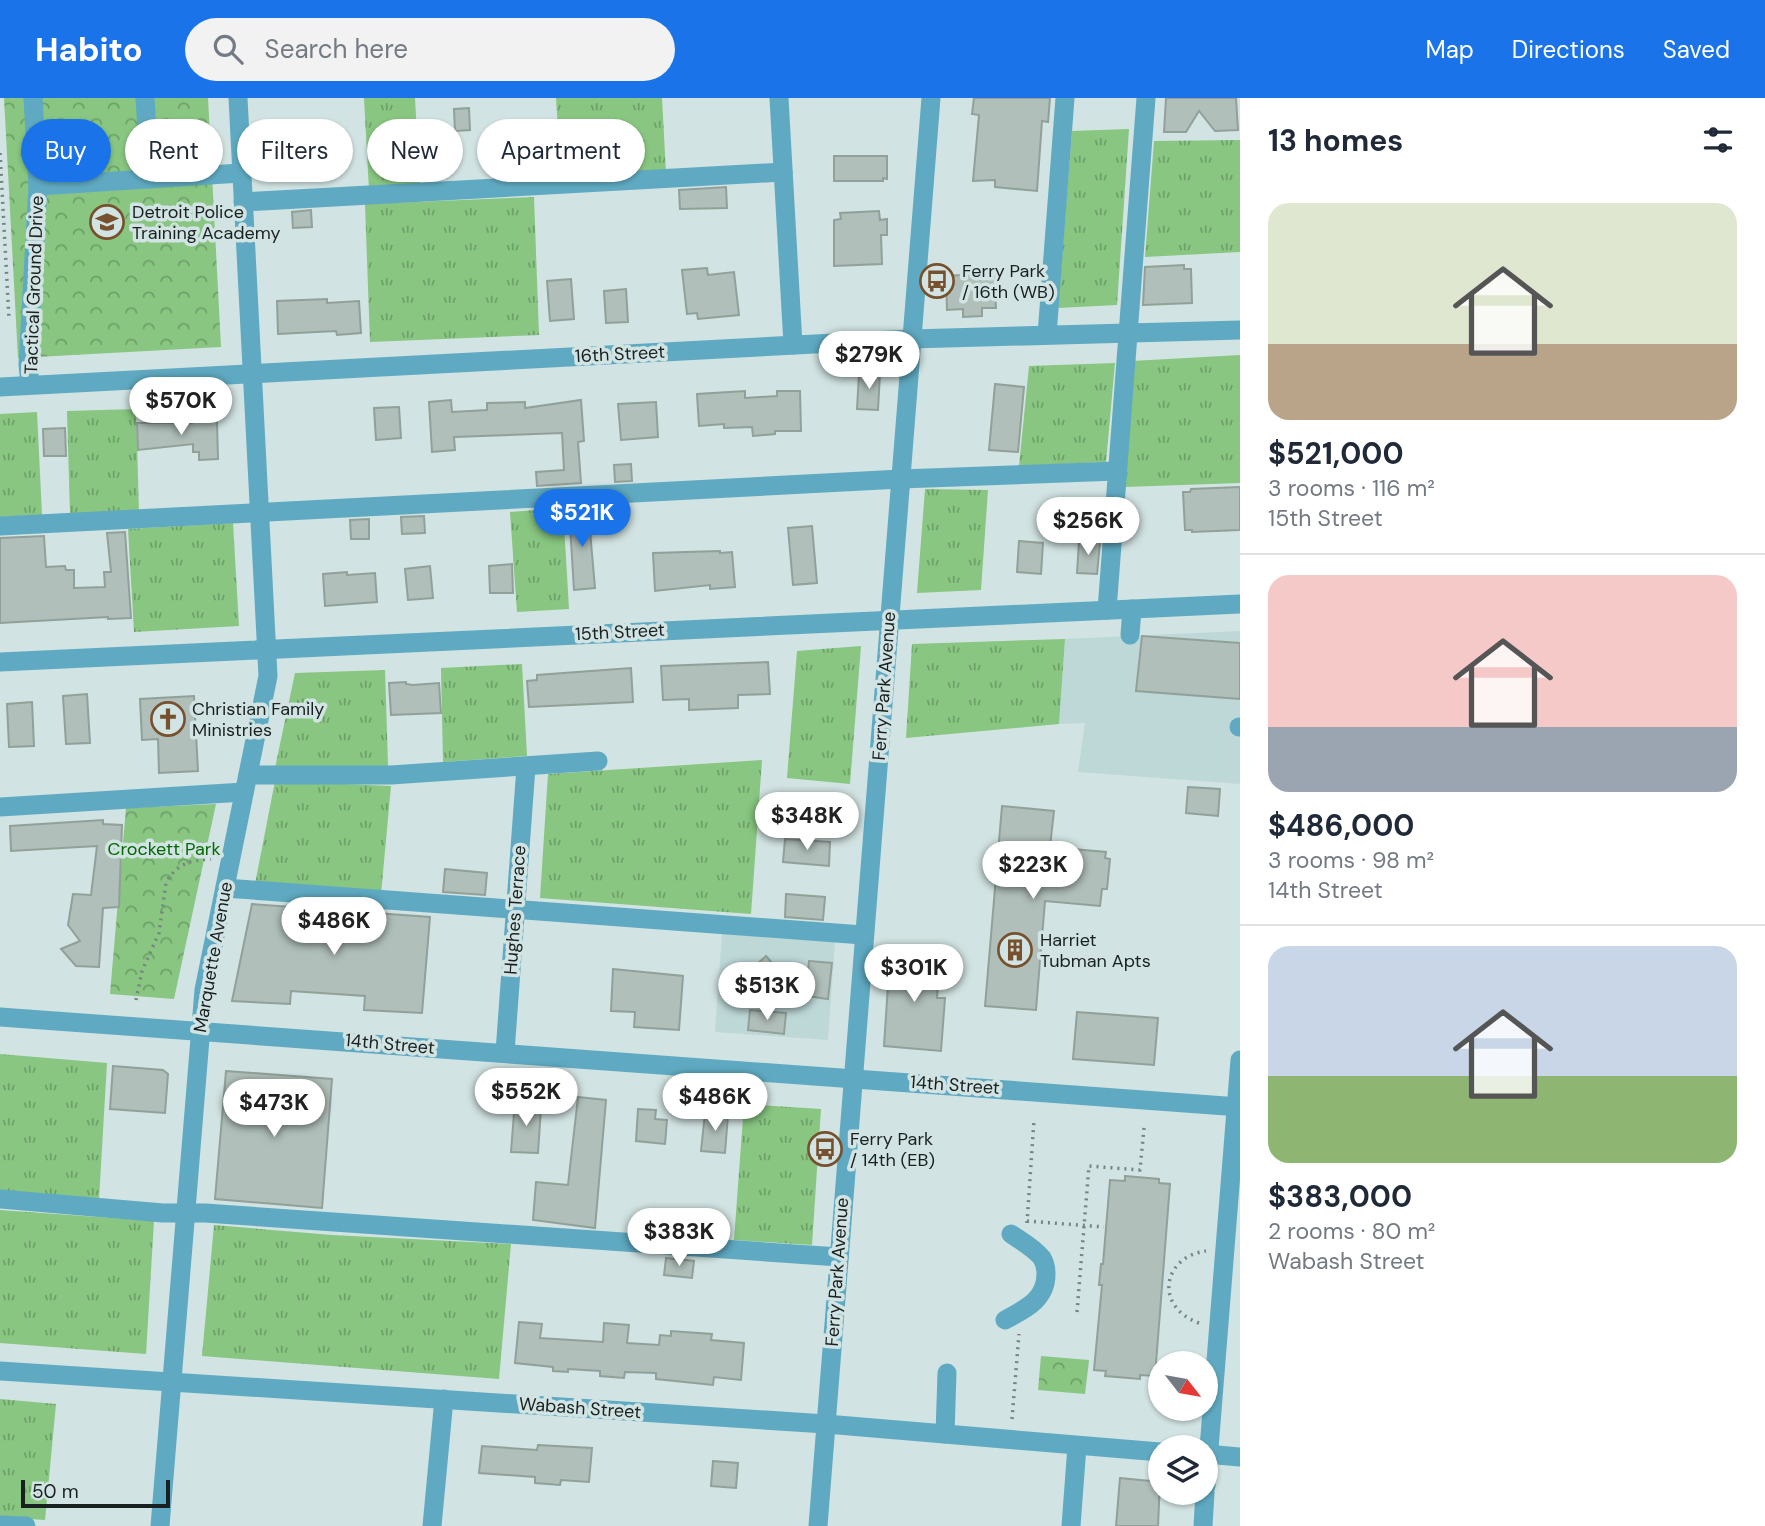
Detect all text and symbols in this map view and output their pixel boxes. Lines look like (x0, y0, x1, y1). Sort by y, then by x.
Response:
search box (185, 18, 675, 81)
text: Habito (35, 28, 143, 71)
icon: search (209, 30, 247, 68)
text: Search here (265, 32, 408, 66)
text: Map (1426, 34, 1474, 65)
text: Directions (1512, 34, 1625, 65)
text: Saved (1663, 34, 1730, 65)
chip: Buy (21, 119, 111, 182)
chip: Rent (125, 119, 223, 182)
chip: Filters (237, 119, 353, 182)
chip: New (367, 119, 463, 182)
chip: Apartment (477, 119, 645, 182)
text: 13 homes (1268, 121, 1403, 160)
icon: filters (1699, 121, 1737, 159)
street label: Tactical Ground Drive (19, 195, 49, 375)
place label: Detroit Police Training Academy (132, 200, 281, 245)
school or university icon: Detroit Police Training Academy (88, 203, 126, 241)
icon: home (1440, 248, 1566, 374)
place label: Ferry Park / 16th (WB) (962, 259, 1055, 304)
bus stop icon: Ferry Park / 16th (WB) (918, 262, 956, 300)
pin: $279K (820, 331, 918, 391)
text: $279K (835, 339, 903, 369)
street label: 16th Street (574, 340, 666, 368)
pin: $570K (132, 378, 230, 437)
text: $570K (145, 385, 217, 415)
text: $521,000 (1268, 434, 1404, 473)
text: 3 rooms · 116 m² (1268, 473, 1435, 503)
pin: $521K (533, 490, 631, 549)
text: $521K (550, 497, 614, 527)
pin: $256K (1039, 498, 1137, 557)
text: 15th Street (1268, 503, 1383, 533)
text: $256K (1052, 505, 1124, 535)
street label: Ferry Park Avenue (867, 611, 901, 761)
street label: 15th Street (575, 618, 665, 646)
icon: home (1440, 620, 1566, 746)
place label: Christian Family Ministries (192, 697, 324, 742)
church icon: Christian Family Ministries (149, 700, 187, 738)
pin: $348K (758, 792, 856, 852)
text: $348K (771, 800, 843, 830)
text: $486,000 (1268, 806, 1414, 845)
park label: Crockett Park (108, 837, 221, 861)
pin: $223K (984, 842, 1082, 901)
street label: Hughes Terrace (499, 845, 531, 975)
text: 3 rooms · 98 m² (1268, 845, 1434, 875)
text: $223K (998, 849, 1068, 879)
text: 14th Street (1268, 875, 1383, 905)
street label: Marquette Avenue (188, 880, 238, 1034)
pin: $486K (285, 898, 383, 957)
text: $486K (297, 905, 371, 935)
place label: Harriet Tubman Apts (1040, 928, 1151, 973)
building icon: Harriet Tubman Apts (996, 931, 1034, 969)
pin: $301K (865, 944, 963, 1004)
text: $301K (880, 952, 948, 982)
pin: $513K (718, 962, 816, 1022)
text: $513K (734, 970, 800, 1000)
icon: home (1440, 991, 1566, 1117)
street label: 14th Street (344, 1028, 436, 1060)
pin: $552K (477, 1068, 575, 1128)
street label: 14th Street (909, 1070, 1001, 1100)
pin: $486K (666, 1074, 764, 1133)
text: $552K (491, 1076, 561, 1106)
pin: $473K (225, 1080, 323, 1139)
text: $486K (678, 1081, 752, 1111)
text: $473K (239, 1087, 309, 1117)
place label: Ferry Park / 14th (EB) (850, 1127, 935, 1172)
bus stop icon: Ferry Park / 14th (EB) (806, 1130, 844, 1168)
text: $383,000 (1268, 1177, 1412, 1216)
street label: Ferry Park Avenue (820, 1197, 854, 1347)
pin: $383K (630, 1208, 728, 1268)
text: $383K (643, 1216, 715, 1246)
text: 2 rooms · 80 m² (1268, 1216, 1435, 1246)
text: Wabash Street (1268, 1246, 1425, 1276)
north arrow (1148, 1351, 1218, 1421)
map controls (1148, 1351, 1218, 1505)
street label: Wabash Street (518, 1392, 642, 1424)
button: layers (1148, 1435, 1218, 1505)
scale bar (21, 1477, 170, 1509)
text: 50 m (32, 1479, 79, 1504)

